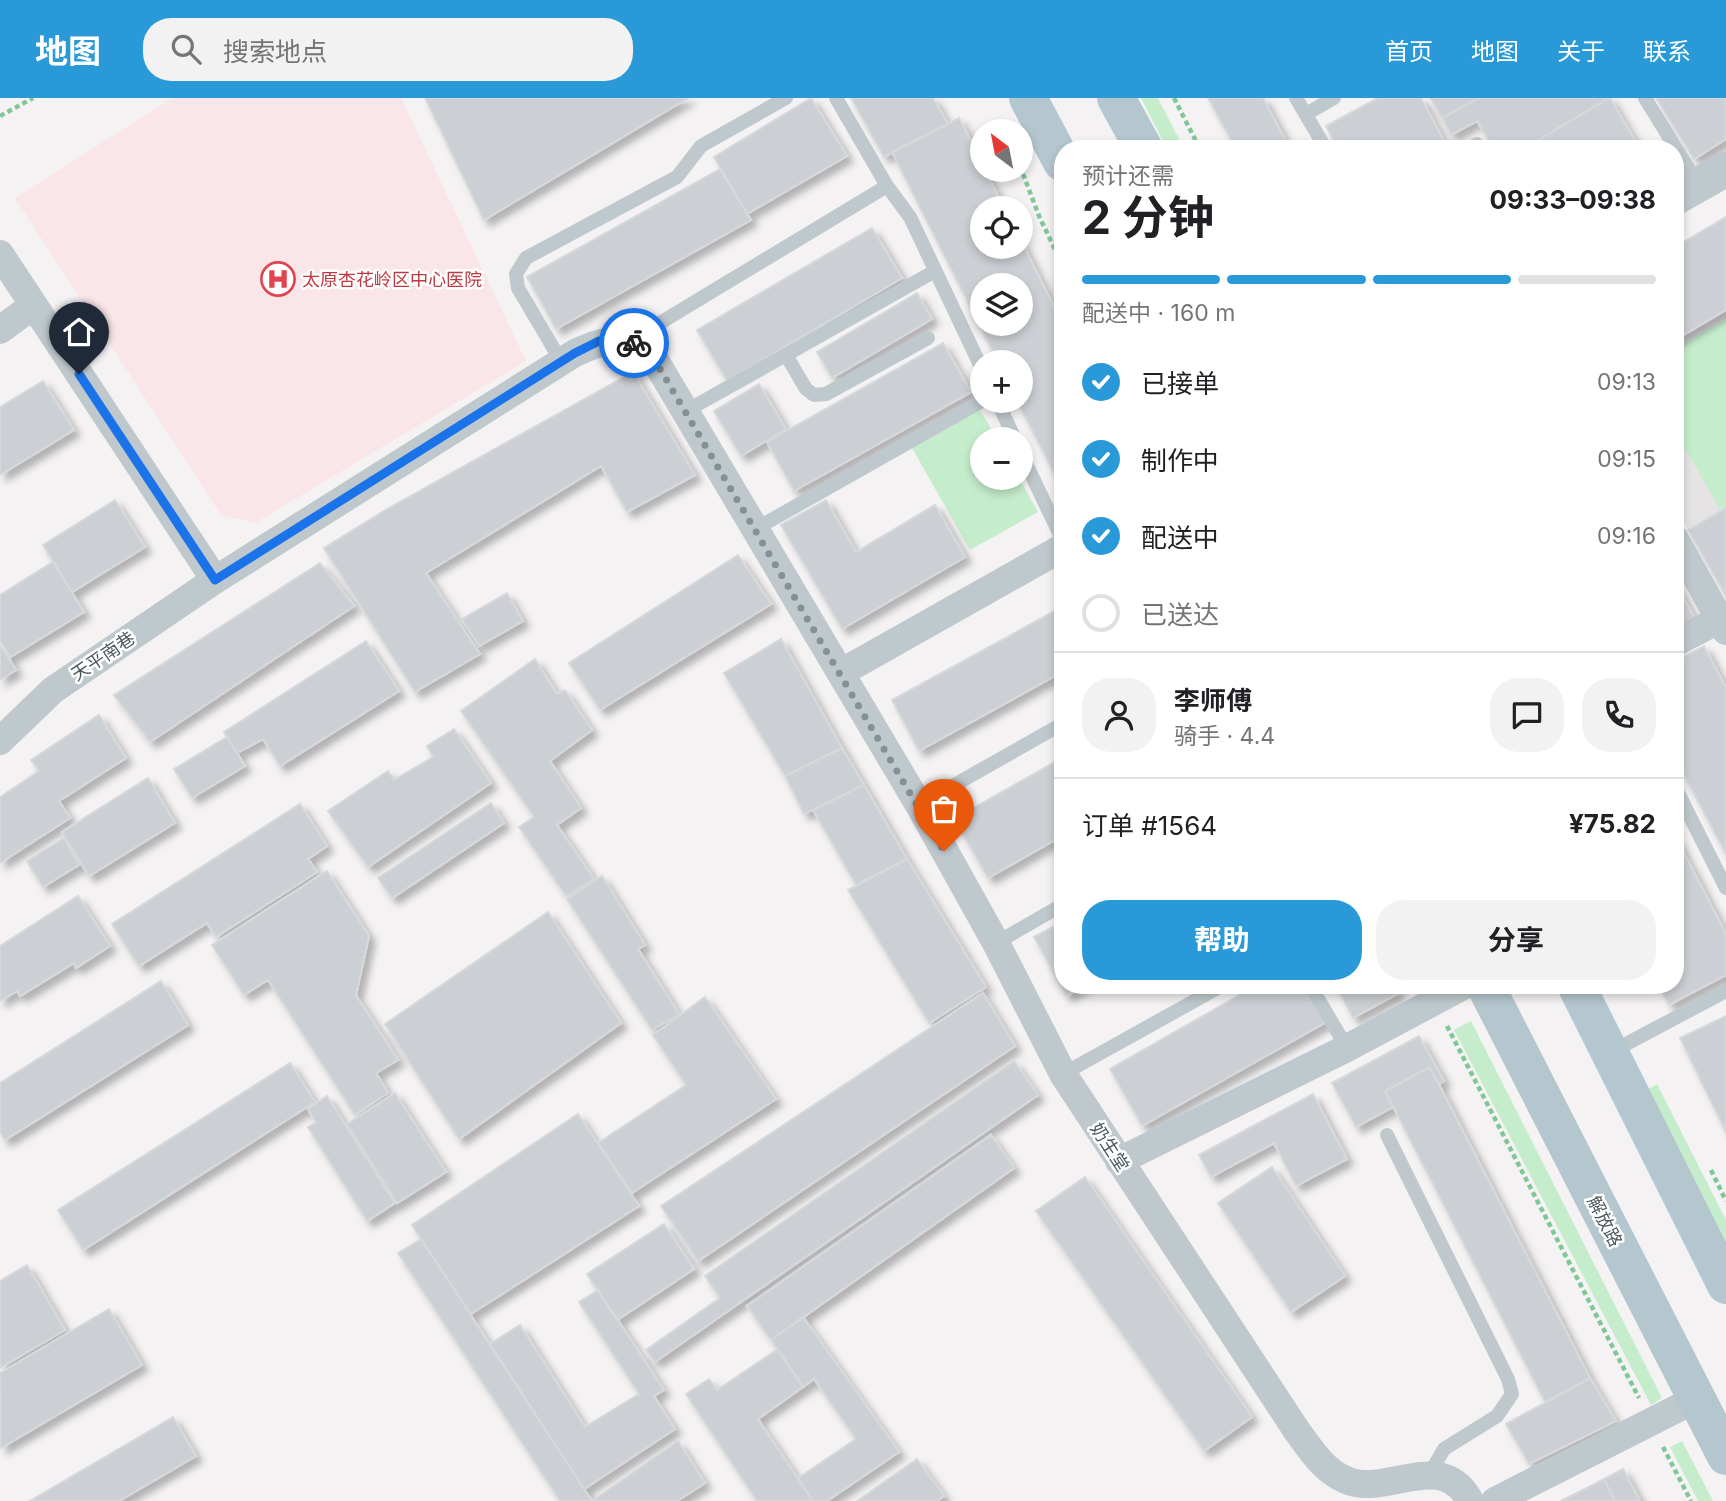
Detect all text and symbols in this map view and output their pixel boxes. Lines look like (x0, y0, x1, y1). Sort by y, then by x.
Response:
search box (143, 18, 633, 81)
icon: search (167, 30, 205, 68)
text: 地图 (35, 31, 101, 71)
text: 搜索地点 (223, 36, 327, 67)
text: 首页 (1385, 37, 1433, 66)
text: 地图 (1471, 37, 1519, 66)
text: 关于 (1557, 37, 1605, 66)
text: 联系 (1643, 37, 1691, 66)
north arrow (970, 119, 1032, 182)
map controls (970, 119, 1033, 490)
text: 预计还需 (1082, 162, 1174, 190)
text: 09:33–09:38 (1490, 184, 1656, 215)
text: 2 分钟 (1082, 189, 1214, 245)
button: locate (970, 196, 1033, 259)
hospital icon: 太原杏花岭区中心医院 (259, 260, 297, 298)
place label: 太原杏花岭区中心医院 (302, 269, 482, 290)
button: layers (970, 273, 1033, 336)
text: 配送中 · 160 m (1082, 299, 1235, 327)
pin (49, 302, 109, 374)
courier (599, 308, 669, 378)
icon: home (60, 313, 98, 351)
icon: bike (615, 324, 653, 362)
button: + (970, 350, 1033, 413)
icon: check (1082, 363, 1120, 401)
text: 已接单 (1141, 368, 1219, 399)
text: 09:13 (1597, 368, 1656, 396)
button: − (970, 427, 1033, 490)
icon: check (1082, 440, 1120, 478)
text: 制作中 (1141, 445, 1219, 476)
text: 09:15 (1597, 445, 1656, 473)
icon: check (1082, 517, 1120, 555)
text: 配送中 (1141, 522, 1219, 553)
text: 09:16 (1597, 522, 1656, 550)
text: 已送达 (1141, 599, 1219, 630)
street label: 天平南巷 (67, 627, 139, 685)
button: person (1082, 678, 1156, 752)
button: chat (1490, 678, 1564, 752)
button: phone (1582, 678, 1656, 752)
text: 李师傅 (1174, 685, 1252, 716)
text: 骑手 · 4.4 (1174, 722, 1275, 750)
pin (914, 779, 974, 851)
icon: bag (925, 790, 963, 828)
text: ¥75.82 (1569, 808, 1656, 839)
text: 订单 #1564 (1082, 810, 1217, 841)
button: 帮助 (1082, 900, 1362, 980)
button: 分享 (1376, 900, 1656, 980)
street label: 奶生堂 (1086, 1119, 1134, 1175)
street label: 解放路 (1583, 1192, 1627, 1250)

